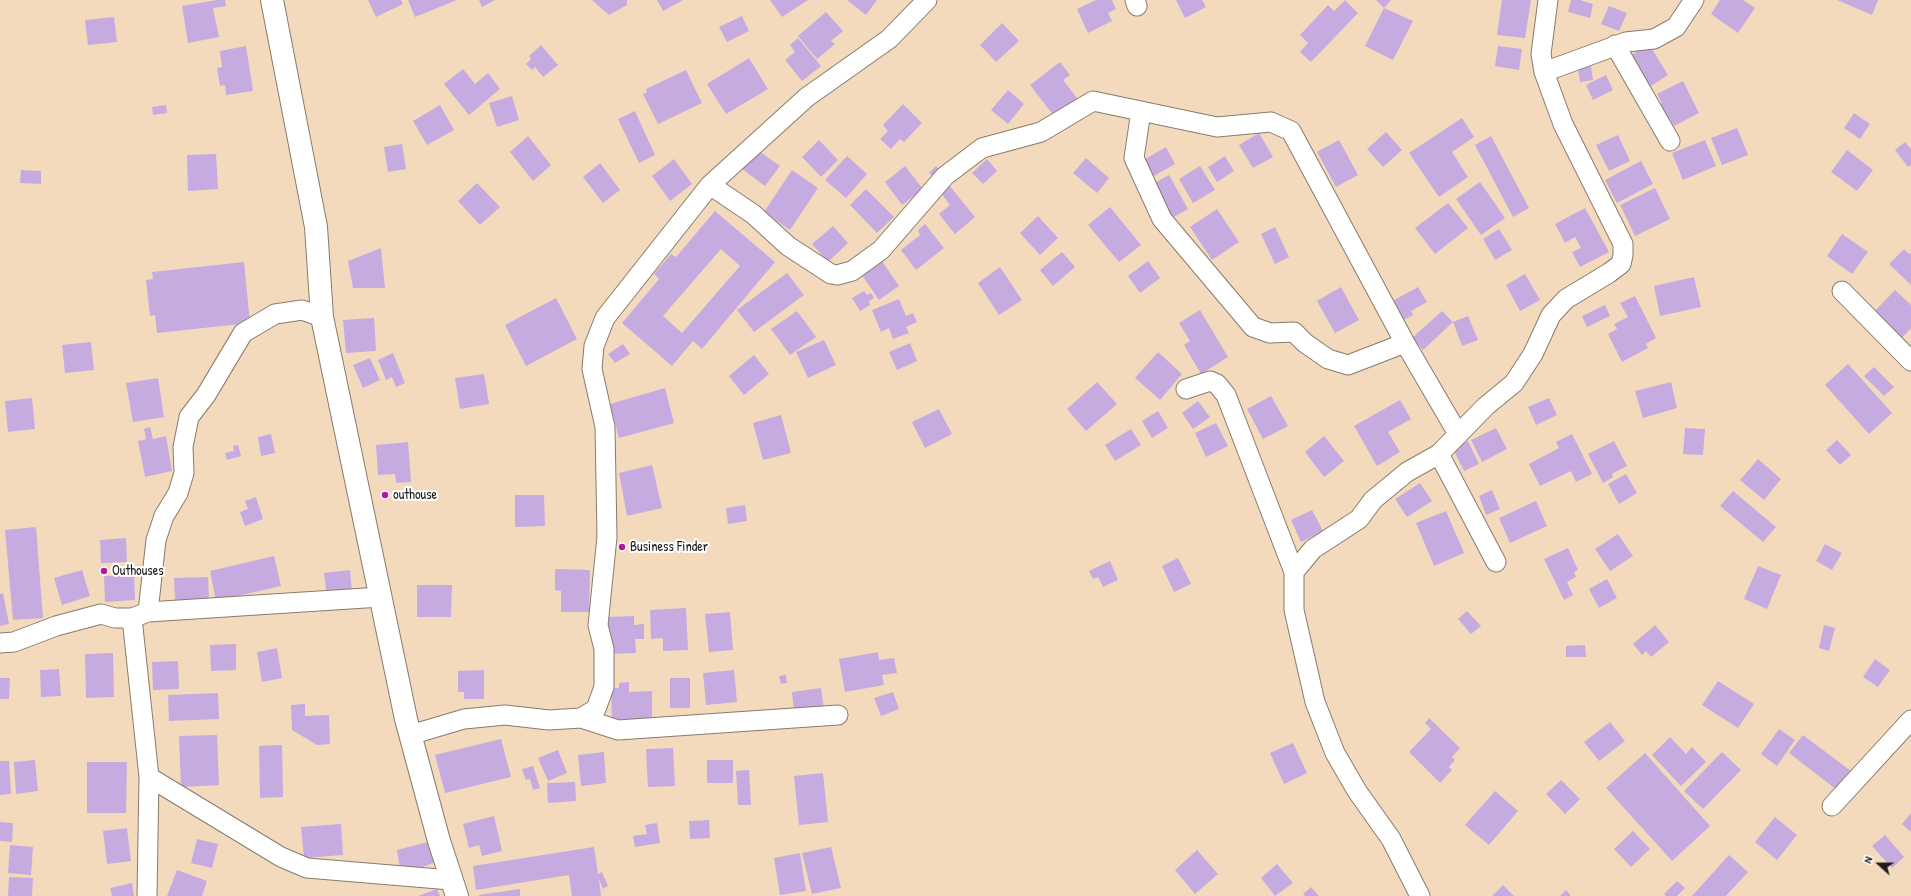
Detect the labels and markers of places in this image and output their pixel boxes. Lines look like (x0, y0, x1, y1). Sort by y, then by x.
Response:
place label: outhouse (393, 487, 437, 503)
marker: outhouse (380, 490, 390, 500)
place label: Business Finder (630, 539, 708, 555)
marker: Business Finder (617, 542, 627, 552)
place label: Outhouses (112, 563, 164, 579)
marker: Outhouses (99, 566, 109, 576)

